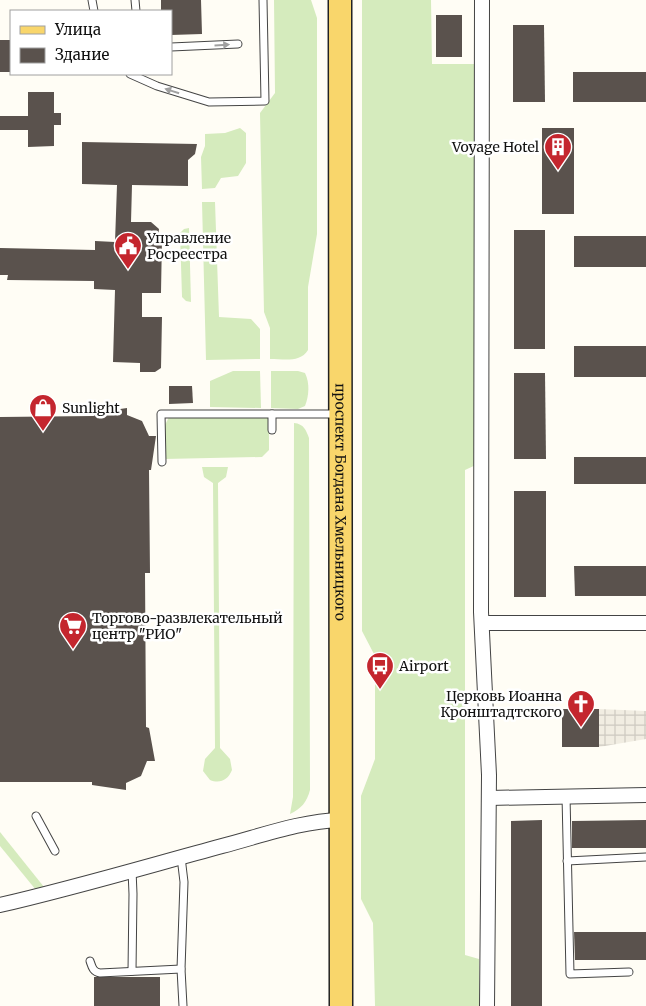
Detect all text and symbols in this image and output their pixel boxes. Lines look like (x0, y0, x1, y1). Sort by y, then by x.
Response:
legend (10, 10, 172, 75)
text: Улица (54, 20, 101, 39)
one-way arrow (214, 40, 230, 48)
text: Здание (55, 45, 109, 64)
one-way arrow (164, 87, 179, 95)
building icon: Voyage Hotel (543, 132, 573, 171)
place label: Voyage Hotel (451, 138, 540, 156)
place label: Управление Росреестра (146, 229, 231, 263)
public building icon: Управление Росреестра (113, 231, 143, 270)
street label: проспект Богдана Хмельницкого (331, 383, 350, 621)
shop icon: Sunlight (28, 393, 58, 432)
place label: Sunlight (62, 399, 120, 417)
place label: Торгово-развлекательный центр "РИО" (92, 609, 283, 643)
supermarket icon: Торгово-развлекательный центр "РИО" (58, 611, 88, 650)
bus stop icon: Airport (365, 651, 395, 690)
place label: Airport (398, 657, 449, 675)
place label: Церковь Иоанна Кронштадтского (440, 687, 562, 721)
church icon: Церковь Иоанна Кронштадтского (566, 689, 596, 728)

